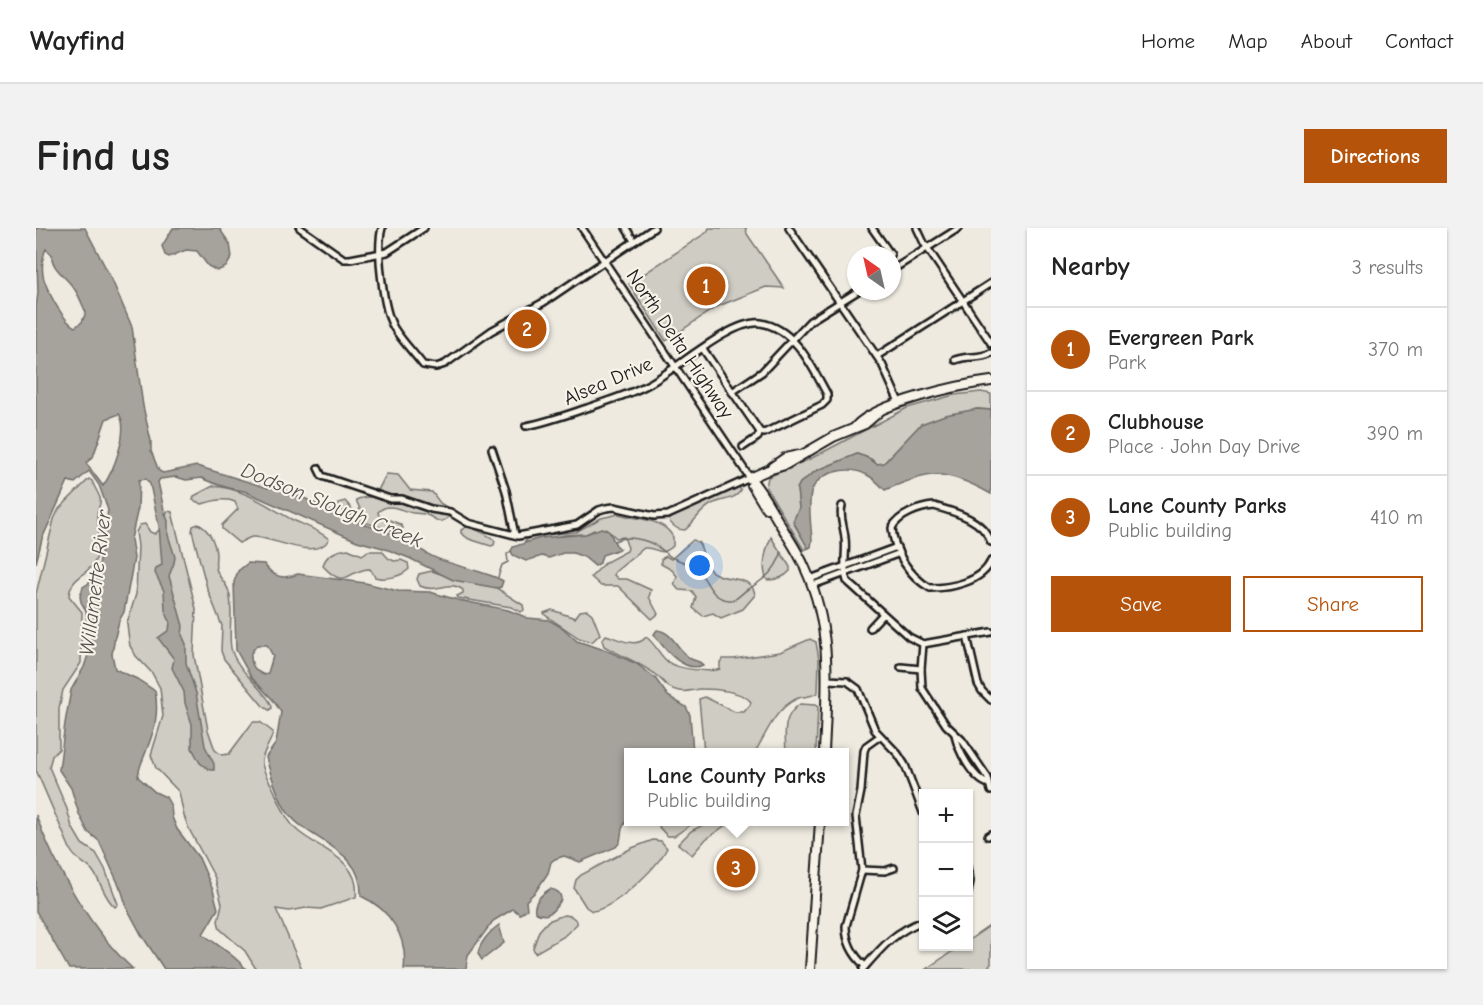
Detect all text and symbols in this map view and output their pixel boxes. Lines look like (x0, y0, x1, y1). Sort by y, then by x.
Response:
text: Wayfind (30, 25, 125, 57)
text: Home (1141, 29, 1195, 53)
text: Map (1228, 29, 1268, 53)
text: About (1301, 29, 1352, 53)
text: Contact (1385, 29, 1453, 53)
button: Directions (1304, 129, 1447, 183)
text: Find us (36, 132, 170, 181)
north arrow (847, 246, 901, 300)
text: Nearby (1051, 252, 1130, 282)
text: 3 results (1352, 256, 1423, 279)
pin: 1 (686, 264, 726, 308)
street label: North Delta Highway (622, 265, 739, 423)
pin: 2 (508, 306, 546, 352)
text: Evergreen Park (1108, 325, 1254, 351)
text: 1 (1067, 338, 1074, 361)
text: 370 m (1368, 338, 1423, 361)
text: Park (1108, 351, 1146, 374)
street label: Alsea Drive (560, 352, 656, 410)
text: Clubhouse (1108, 409, 1204, 435)
text: 2 (1066, 422, 1075, 445)
text: 390 m (1367, 422, 1423, 445)
text: Place · John Day Drive (1108, 435, 1300, 458)
water label: Dodson Slough Creek (238, 458, 427, 553)
text: Lane County Parks (1108, 493, 1286, 519)
text: 3 (1066, 506, 1075, 529)
text: 410 m (1370, 506, 1423, 529)
water label: Willamette River (74, 507, 116, 657)
text: Public building (1108, 519, 1232, 542)
your location (685, 551, 714, 580)
button: Save (1051, 576, 1231, 632)
button: Share (1243, 576, 1423, 632)
popup (624, 748, 849, 826)
text: Lane County Parks (647, 763, 826, 789)
text: Public building (647, 789, 771, 812)
map controls (919, 789, 973, 951)
button: + (919, 789, 973, 843)
button: − (919, 843, 973, 897)
pin: 3 (716, 846, 756, 890)
button: layers (919, 897, 973, 951)

